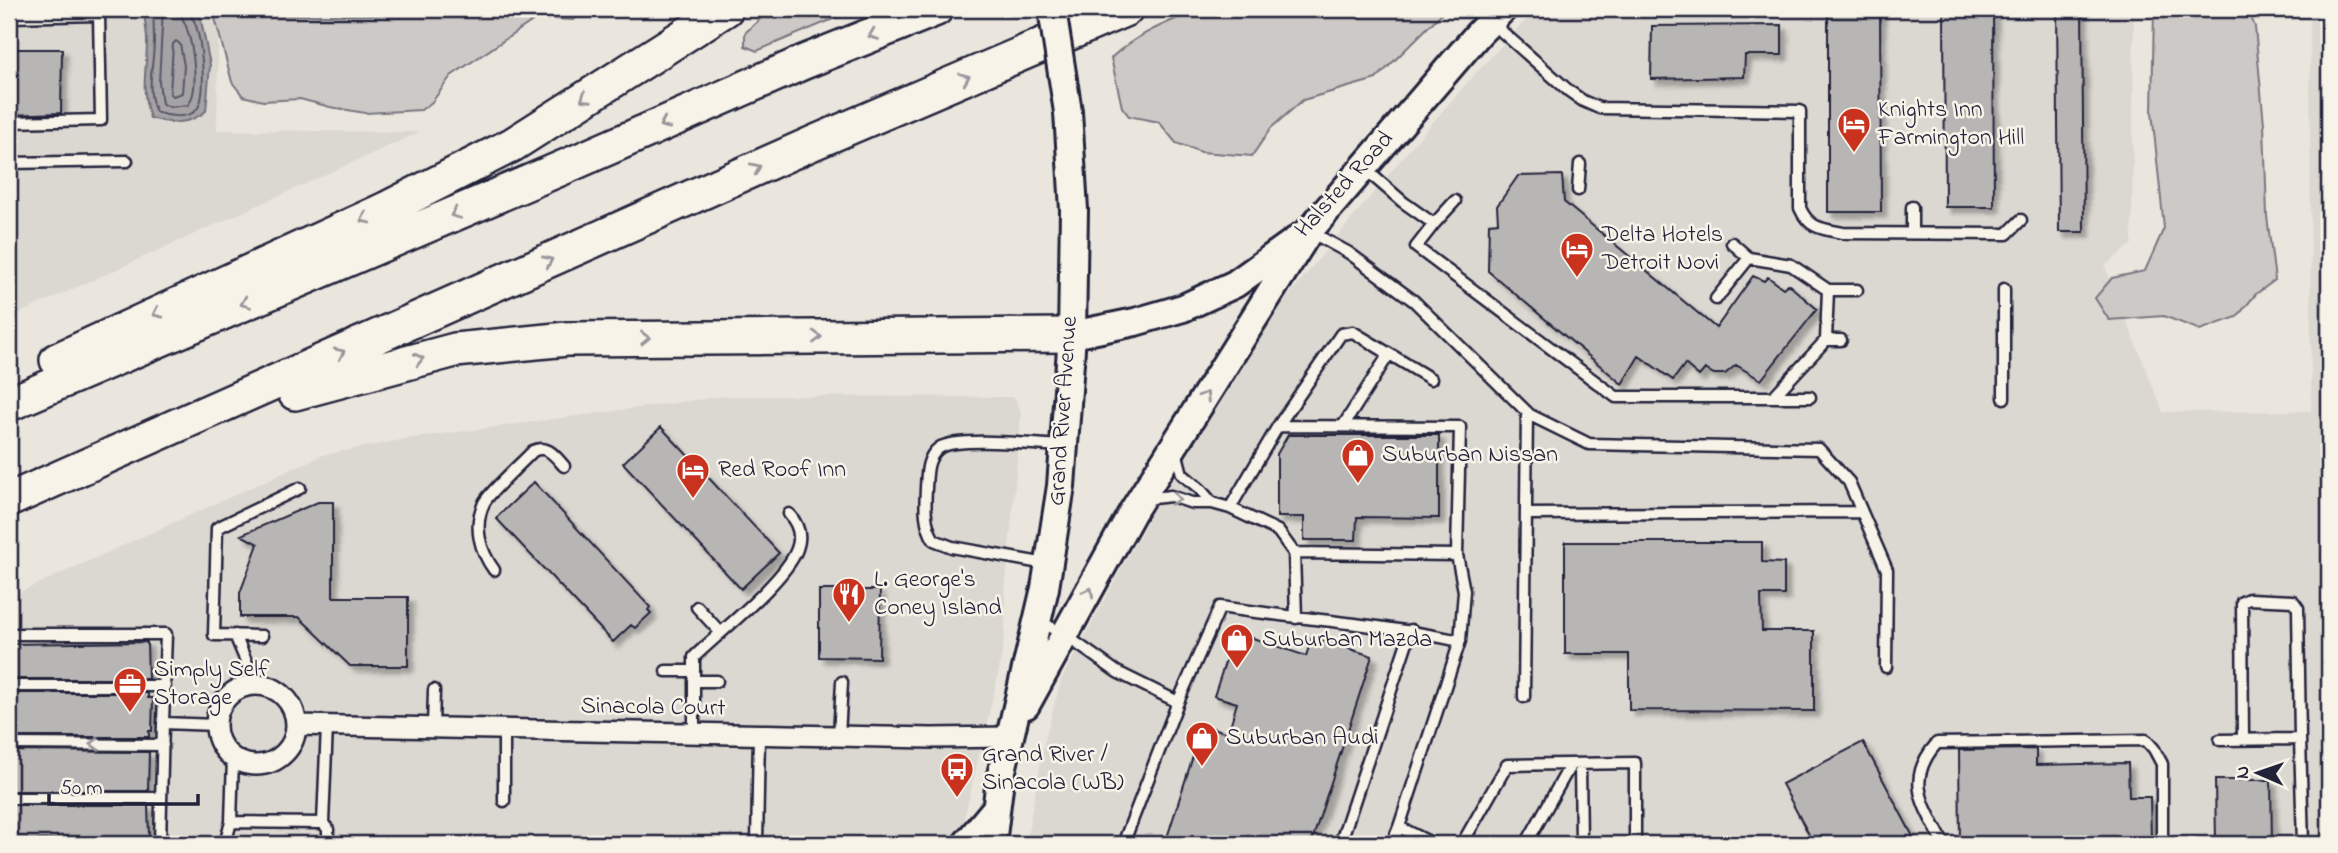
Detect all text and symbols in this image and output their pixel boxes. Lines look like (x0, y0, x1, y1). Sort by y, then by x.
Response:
one-way arrow (867, 26, 879, 40)
one-way arrow (957, 72, 970, 86)
one-way arrow (580, 90, 593, 103)
place label: Knights Inn Farmington Hill (1877, 93, 2024, 156)
hotel icon: Knights Inn Farmington Hill (1835, 105, 1873, 154)
one-way arrow (658, 116, 671, 130)
street label: Halsted Road (1287, 123, 1403, 246)
one-way arrow (749, 163, 761, 177)
one-way arrow (449, 206, 462, 220)
one-way arrow (359, 211, 372, 225)
place label: Delta Hotels Detroit Novi (1601, 218, 1723, 281)
hotel icon: Delta Hotels Detroit Novi (1558, 230, 1596, 279)
one-way arrow (541, 255, 553, 269)
one-way arrow (240, 295, 252, 309)
one-way arrow (152, 305, 165, 319)
street label: Grand River Avenue (1040, 315, 1088, 507)
one-way arrow (812, 329, 823, 345)
one-way arrow (640, 330, 650, 346)
one-way arrow (333, 347, 345, 361)
one-way arrow (413, 353, 425, 367)
one-way arrow (1197, 391, 1210, 404)
shop icon: Suburban Nissan (1339, 436, 1377, 485)
place label: Suburban Nissan (1382, 438, 1558, 473)
hotel icon: Red Roof Inn (674, 451, 712, 500)
place label: Red Roof Inn (718, 453, 846, 488)
one-way arrow (1170, 491, 1182, 506)
place label: L. George's Coney Island (874, 563, 1002, 627)
restaurant icon: L. George's Coney Island (830, 575, 868, 624)
one-way arrow (1081, 586, 1094, 599)
shop icon: Suburban Mazda (1218, 621, 1256, 670)
place label: Suburban Mazda (1262, 623, 1432, 658)
place label: Simply Self Storage (154, 653, 270, 716)
office icon: Simply Self Storage (111, 665, 149, 714)
street label: Sinacola Court (580, 689, 726, 727)
shop icon: Suburban Audi (1183, 719, 1221, 768)
place label: Suburban Audi (1226, 721, 1379, 756)
one-way arrow (89, 736, 99, 752)
place label: Grand River / Sinacola (WB) (982, 738, 1124, 801)
north arrow (2222, 738, 2292, 808)
bus stop icon: Grand River / Sinacola (WB) (938, 750, 976, 799)
scale bar (49, 762, 198, 806)
text: N (2230, 765, 2257, 779)
text: 50 m (60, 774, 103, 804)

